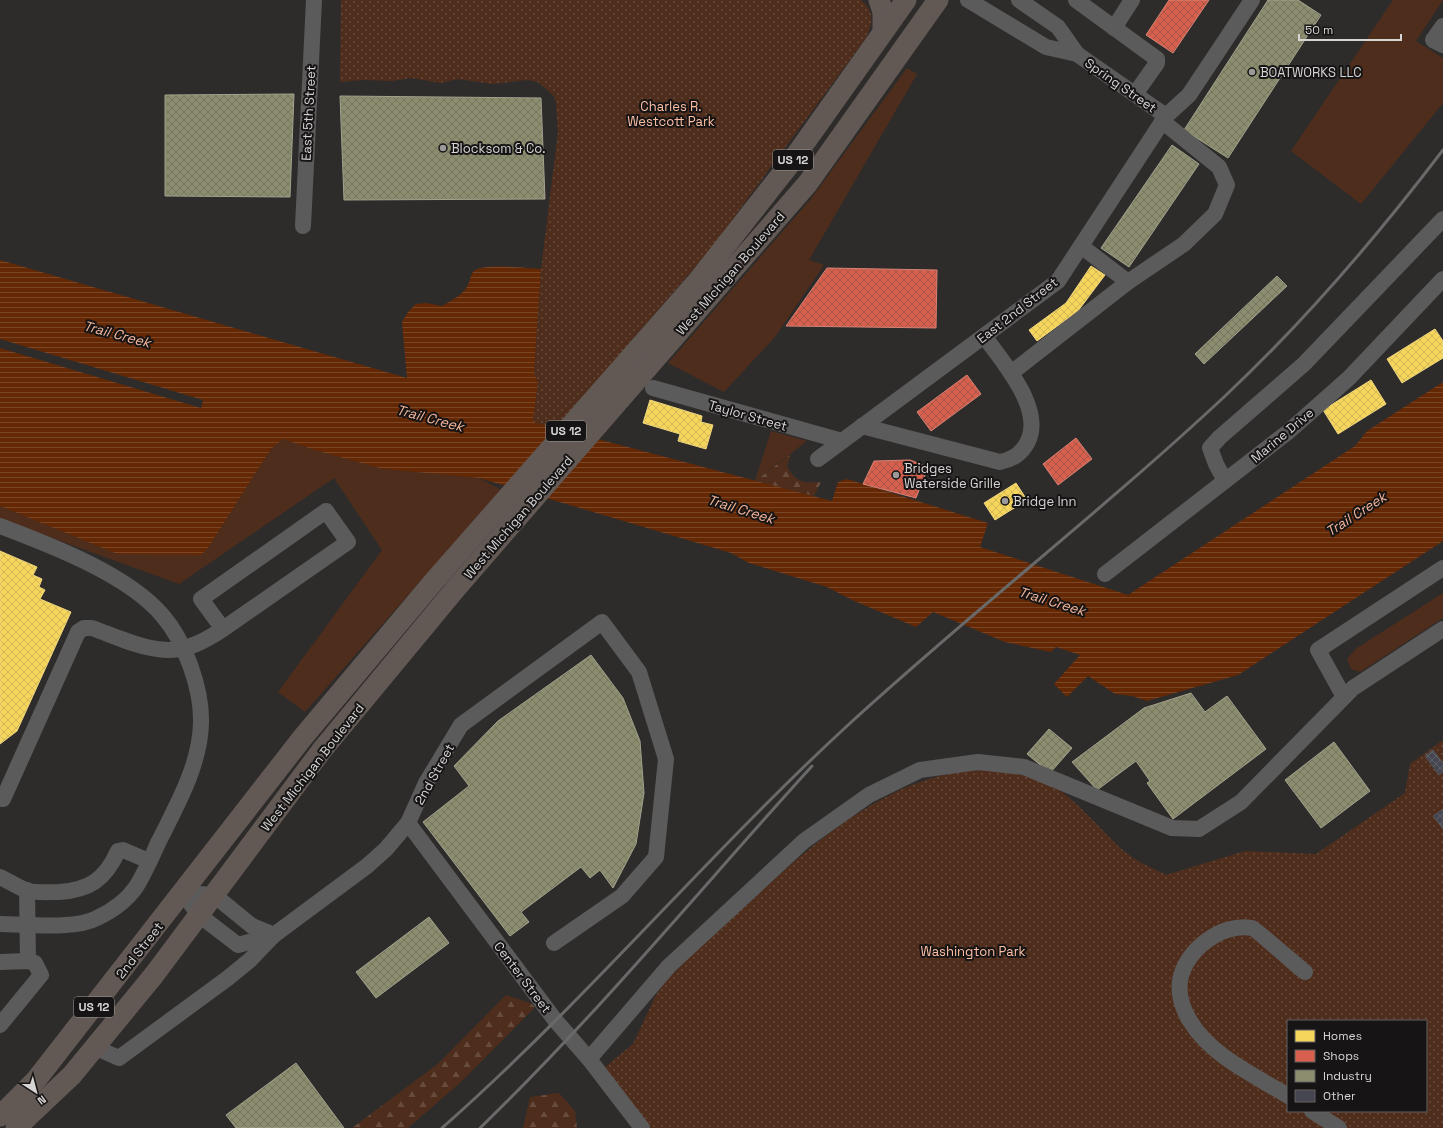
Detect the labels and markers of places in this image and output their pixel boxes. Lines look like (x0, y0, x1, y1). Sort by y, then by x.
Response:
place label: BOATWORKS LLC (1260, 64, 1362, 81)
marker: BOATWORKS LLC (1247, 67, 1257, 77)
place label: Blocksom & Co. (451, 140, 546, 157)
marker: Blocksom & Co. (438, 143, 448, 153)
place label: Bridges Waterside Grille (904, 460, 1001, 492)
marker: Bridges Waterside Grille (891, 470, 901, 480)
place label: Bridge Inn (1013, 493, 1077, 510)
marker: Bridge Inn (1000, 496, 1010, 506)

